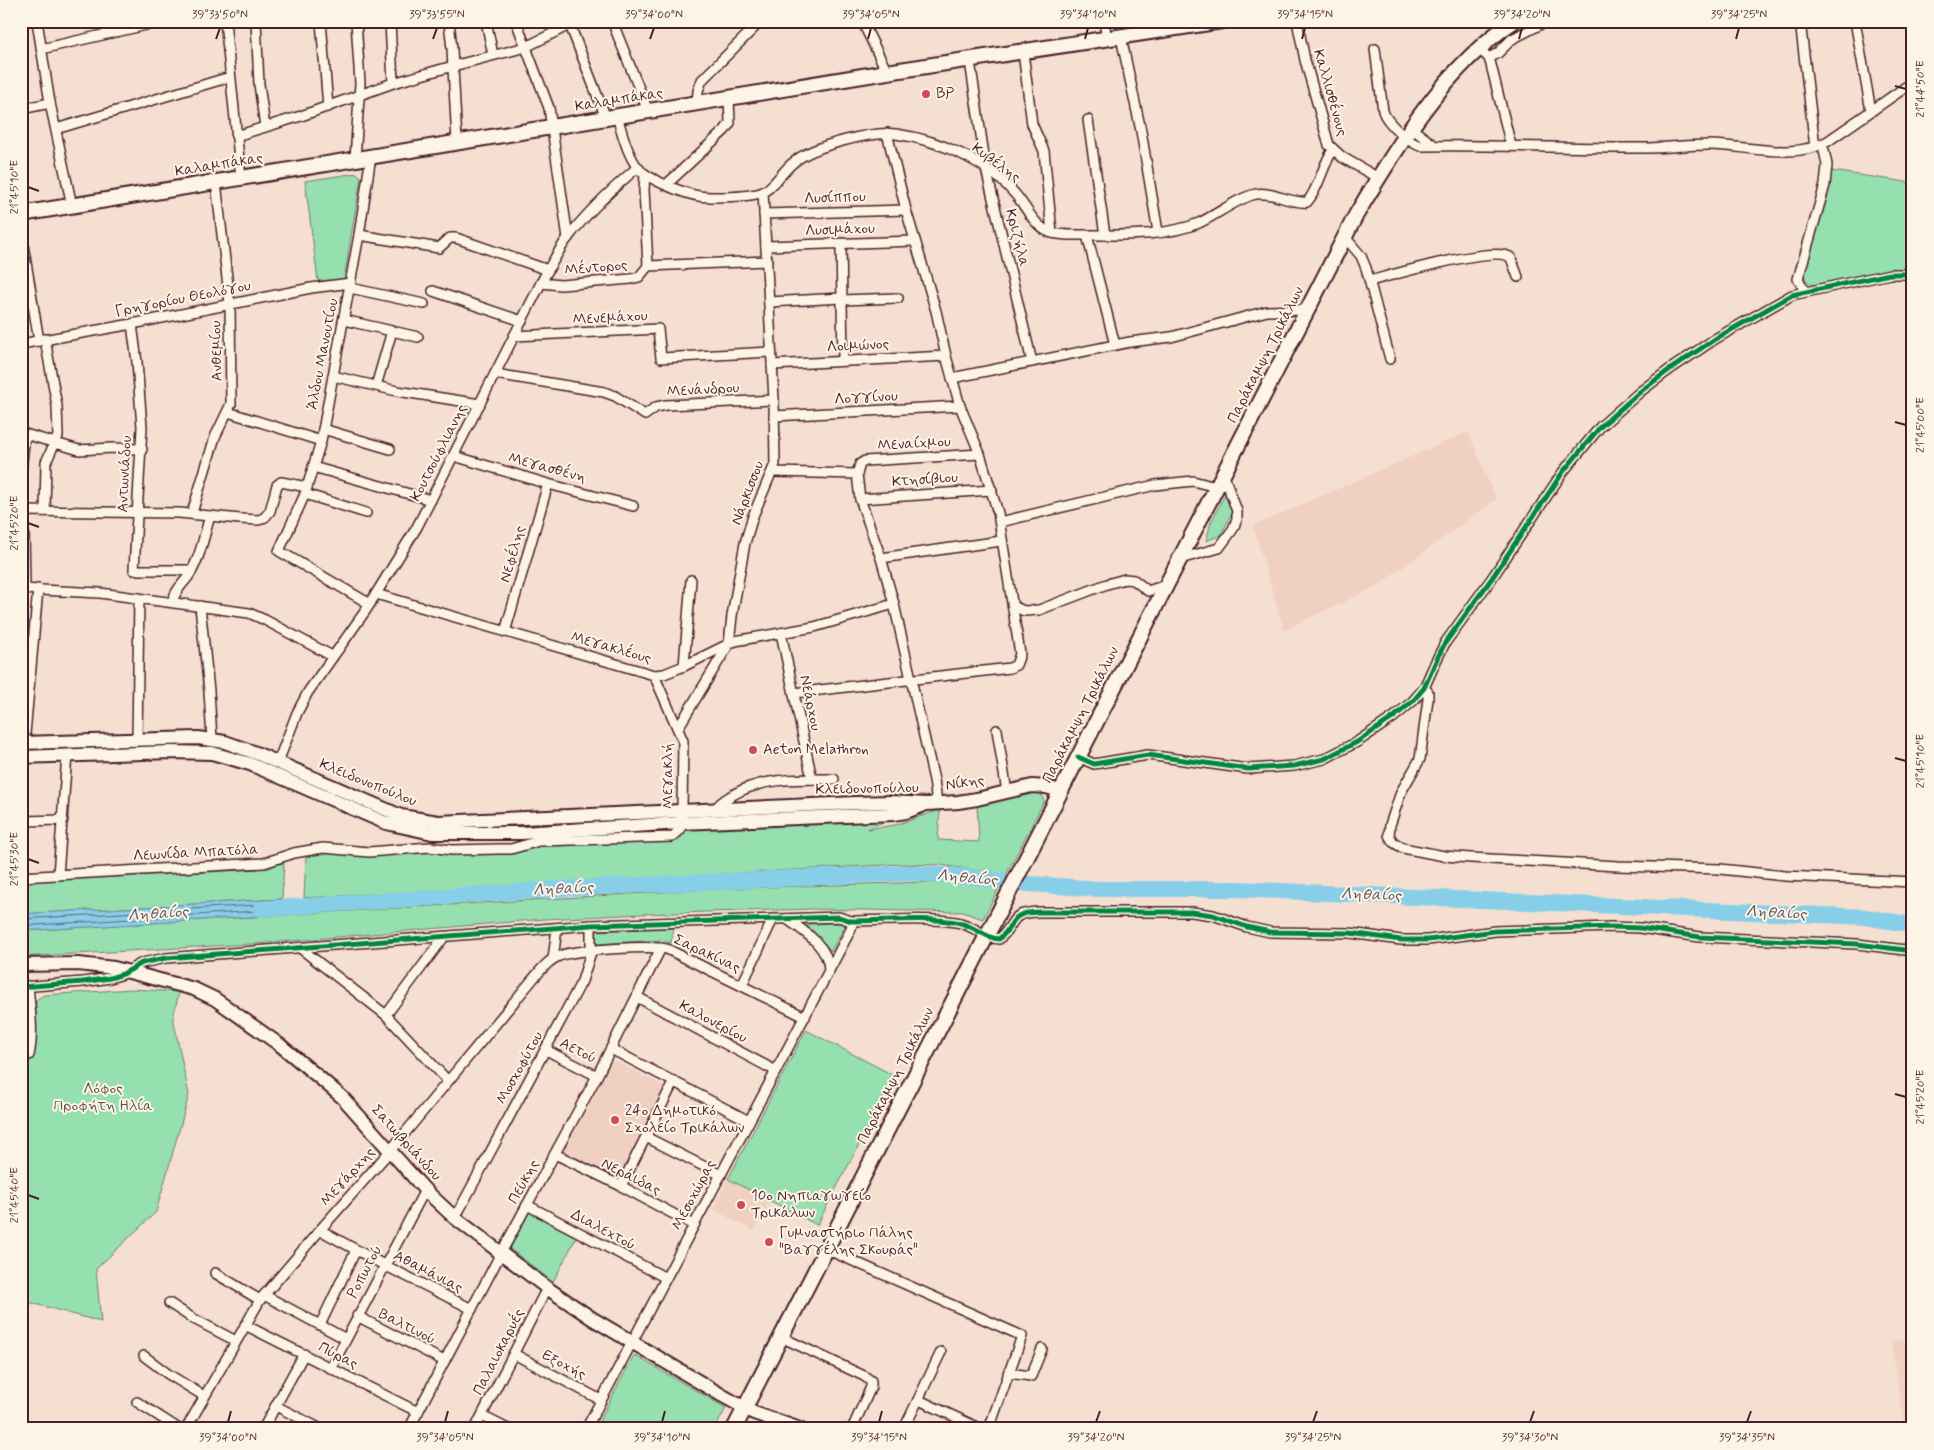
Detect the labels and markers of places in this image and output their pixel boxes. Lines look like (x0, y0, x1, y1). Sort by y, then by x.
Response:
place label: BP (936, 84, 954, 104)
marker: BP (920, 88, 932, 100)
place label: Aeton Melathron (763, 740, 869, 760)
marker: Aeton Melathron (747, 744, 759, 756)
place label: 24ο Δημοτικό Σχολείο Τρικάλων (625, 1101, 745, 1138)
marker: 24ο Δημοτικό Σχολείο Τρικάλων (609, 1114, 621, 1126)
place label: 10ο Νηπιαγωγείο Τρικάλων (751, 1186, 872, 1223)
marker: 10ο Νηπιαγωγείο Τρικάλων (735, 1199, 747, 1211)
place label: Γυμναστήριο Πάλης "Βαγγέλης Σκουράς" (779, 1223, 918, 1260)
marker: Γυμναστήριο Πάλης "Βαγγέλης Σκουράς" (763, 1236, 775, 1248)

